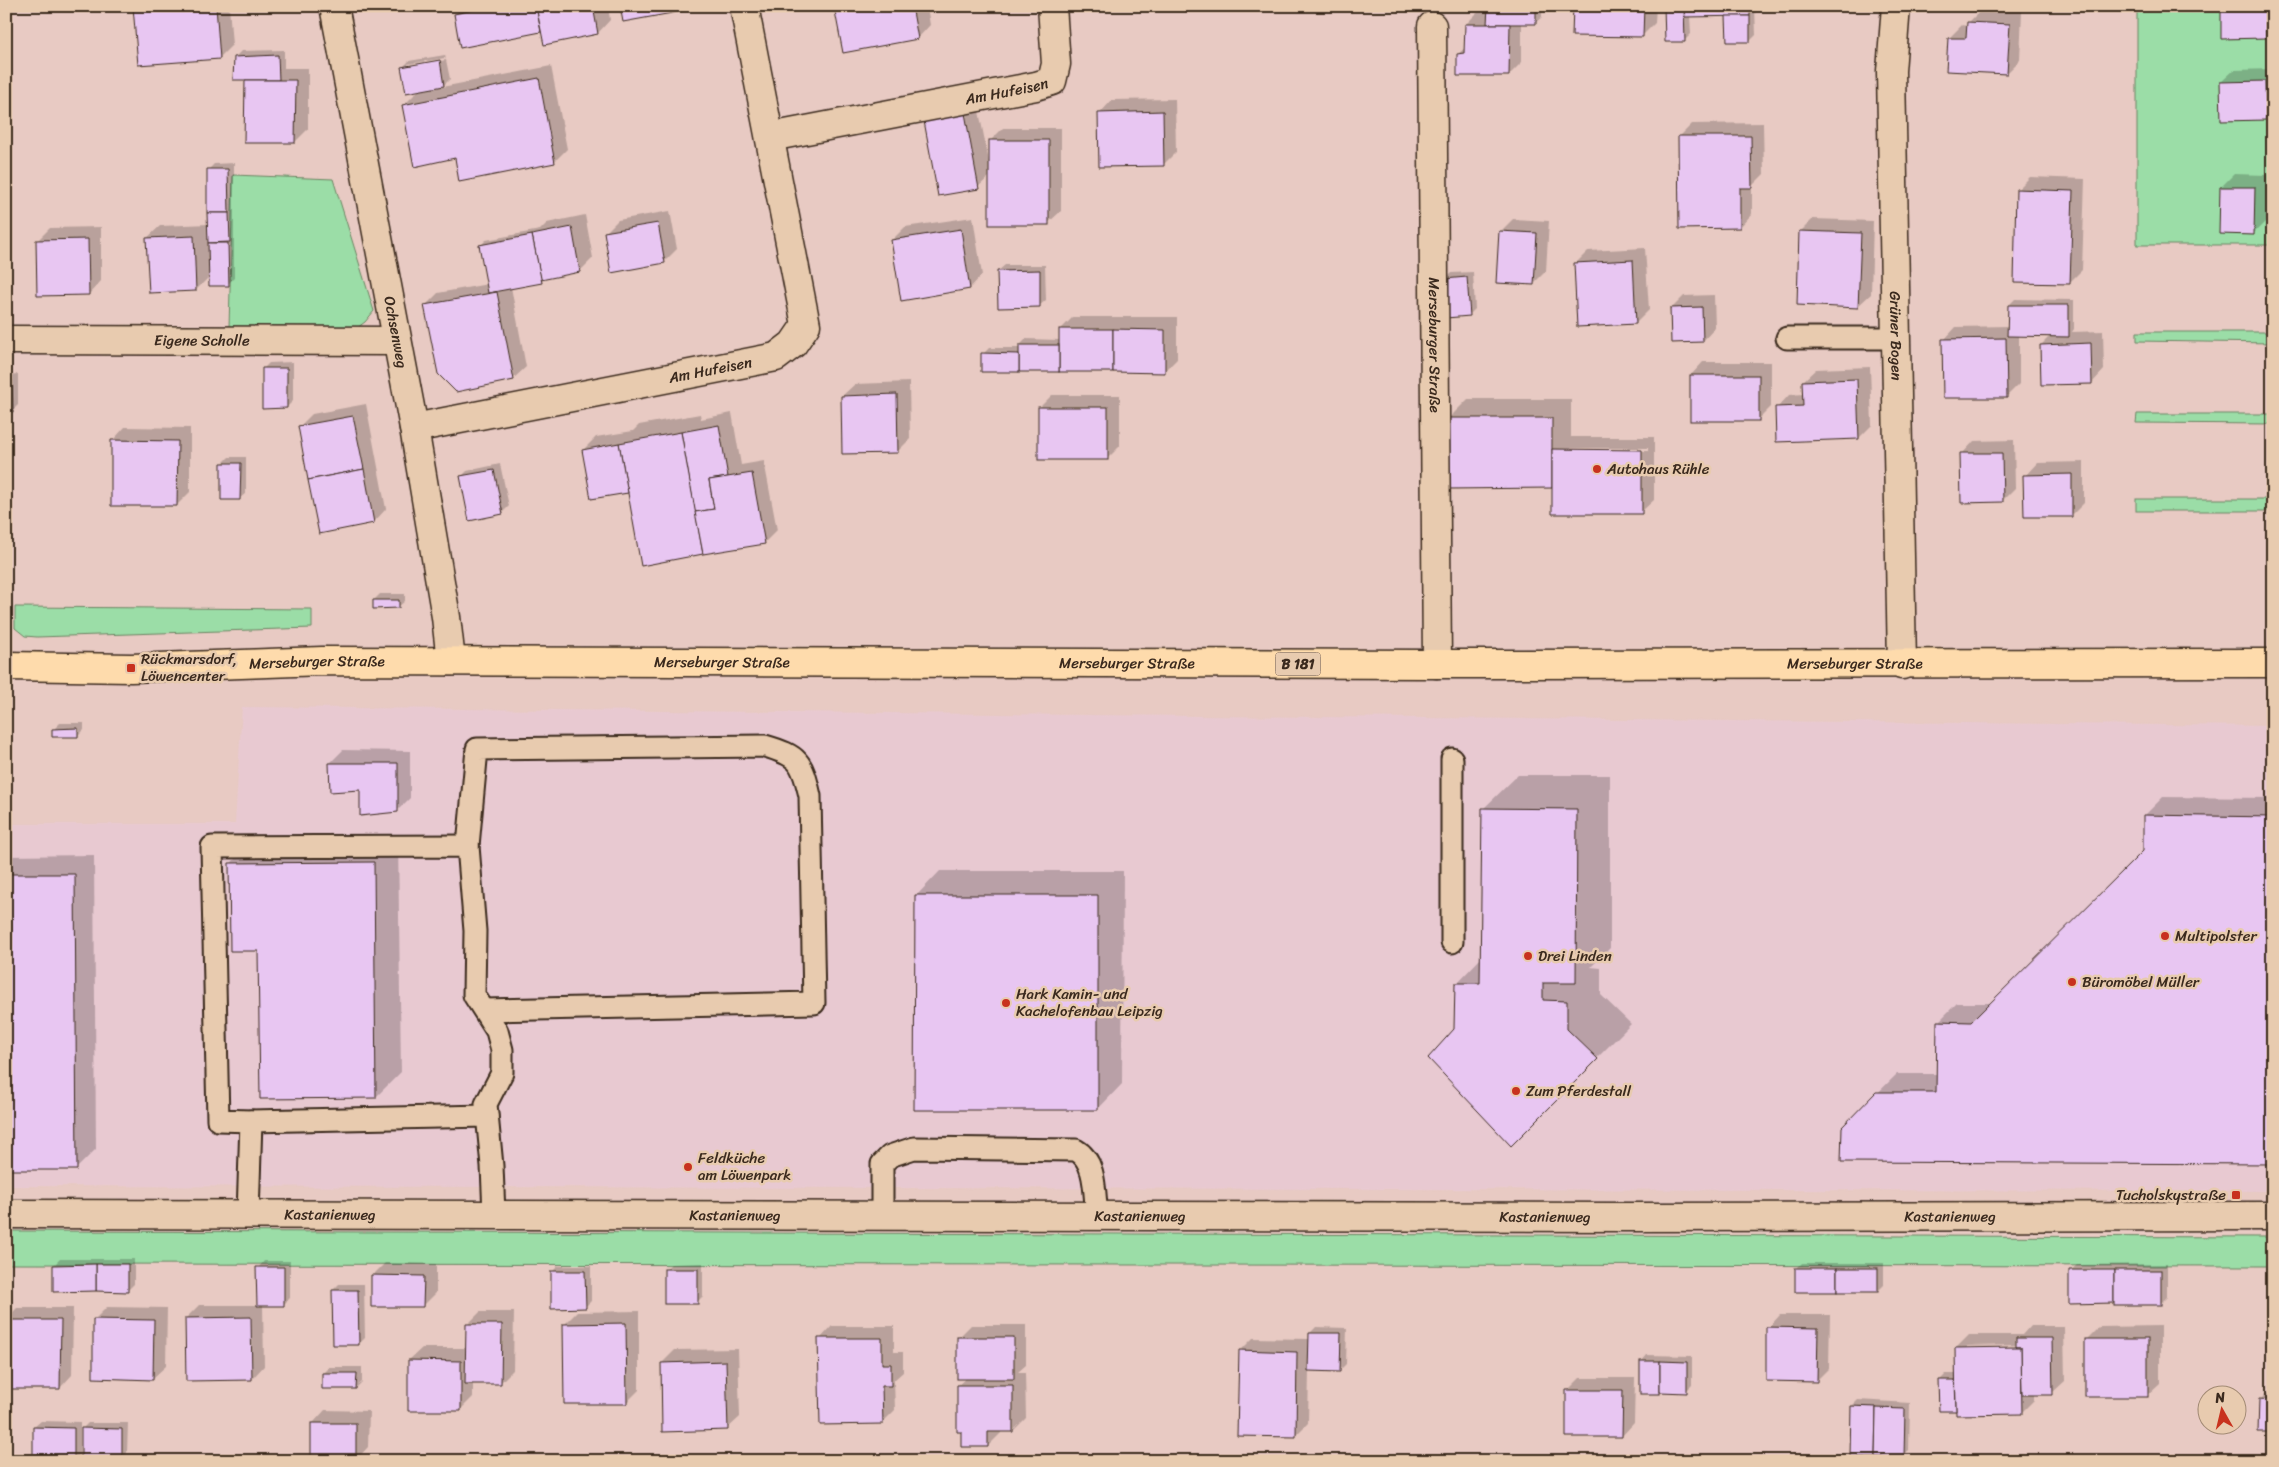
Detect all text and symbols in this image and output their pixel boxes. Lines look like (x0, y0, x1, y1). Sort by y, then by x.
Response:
street label: Am Hufeisen (962, 70, 1052, 113)
street label: Merseburger Straße (1421, 277, 1448, 413)
street label: Grüner Bogen (1882, 291, 1910, 381)
street label: Ochsenweg (376, 294, 415, 370)
street label: Eigene Scholle (154, 327, 250, 354)
street label: Am Hufeisen (666, 349, 754, 391)
place label: Autohaus Rühle (1606, 456, 1710, 482)
marker: Autohaus Rühle (1591, 463, 1603, 475)
place label: Rückmarsdorf, Löwencenter (141, 646, 237, 689)
street label: Merseburger Straße (249, 648, 385, 677)
street label: Merseburger Straße (654, 649, 790, 675)
street label: Merseburger Straße (1059, 650, 1195, 676)
street label: Merseburger Straße (1787, 650, 1923, 677)
road number: B 181 (1276, 652, 1320, 676)
marker: Rückmarsdorf, Löwencenter (125, 662, 137, 674)
place label: Multipolster (2175, 923, 2258, 949)
marker: Multipolster (2159, 930, 2171, 942)
place label: Drei Linden (1538, 943, 1612, 969)
marker: Drei Linden (1522, 950, 1534, 962)
place label: Büromöbel Müller (2082, 969, 2200, 995)
marker: Büromöbel Müller (2066, 976, 2078, 988)
place label: Hark Kamin- und Kachelofenbau Leipzig (1016, 981, 1163, 1024)
marker: Hark Kamin- und Kachelofenbau Leipzig (1000, 997, 1012, 1009)
place label: Zum Pferdestall (1526, 1078, 1632, 1104)
marker: Zum Pferdestall (1510, 1085, 1522, 1097)
place label: Feldküche am Löwenpark (698, 1145, 791, 1188)
marker: Feldküche am Löwenpark (682, 1161, 694, 1173)
place label: Tucholskystraße (2116, 1182, 2226, 1208)
marker: Tucholskystraße (2230, 1189, 2242, 1201)
street label: Kastanienweg (284, 1202, 376, 1228)
street label: Kastanienweg (689, 1202, 781, 1228)
street label: Kastanienweg (1094, 1203, 1186, 1229)
street label: Kastanienweg (1904, 1203, 1996, 1230)
street label: Kastanienweg (1499, 1204, 1591, 1230)
north arrow (2196, 1384, 2246, 1434)
text: N (2213, 1385, 2227, 1411)

